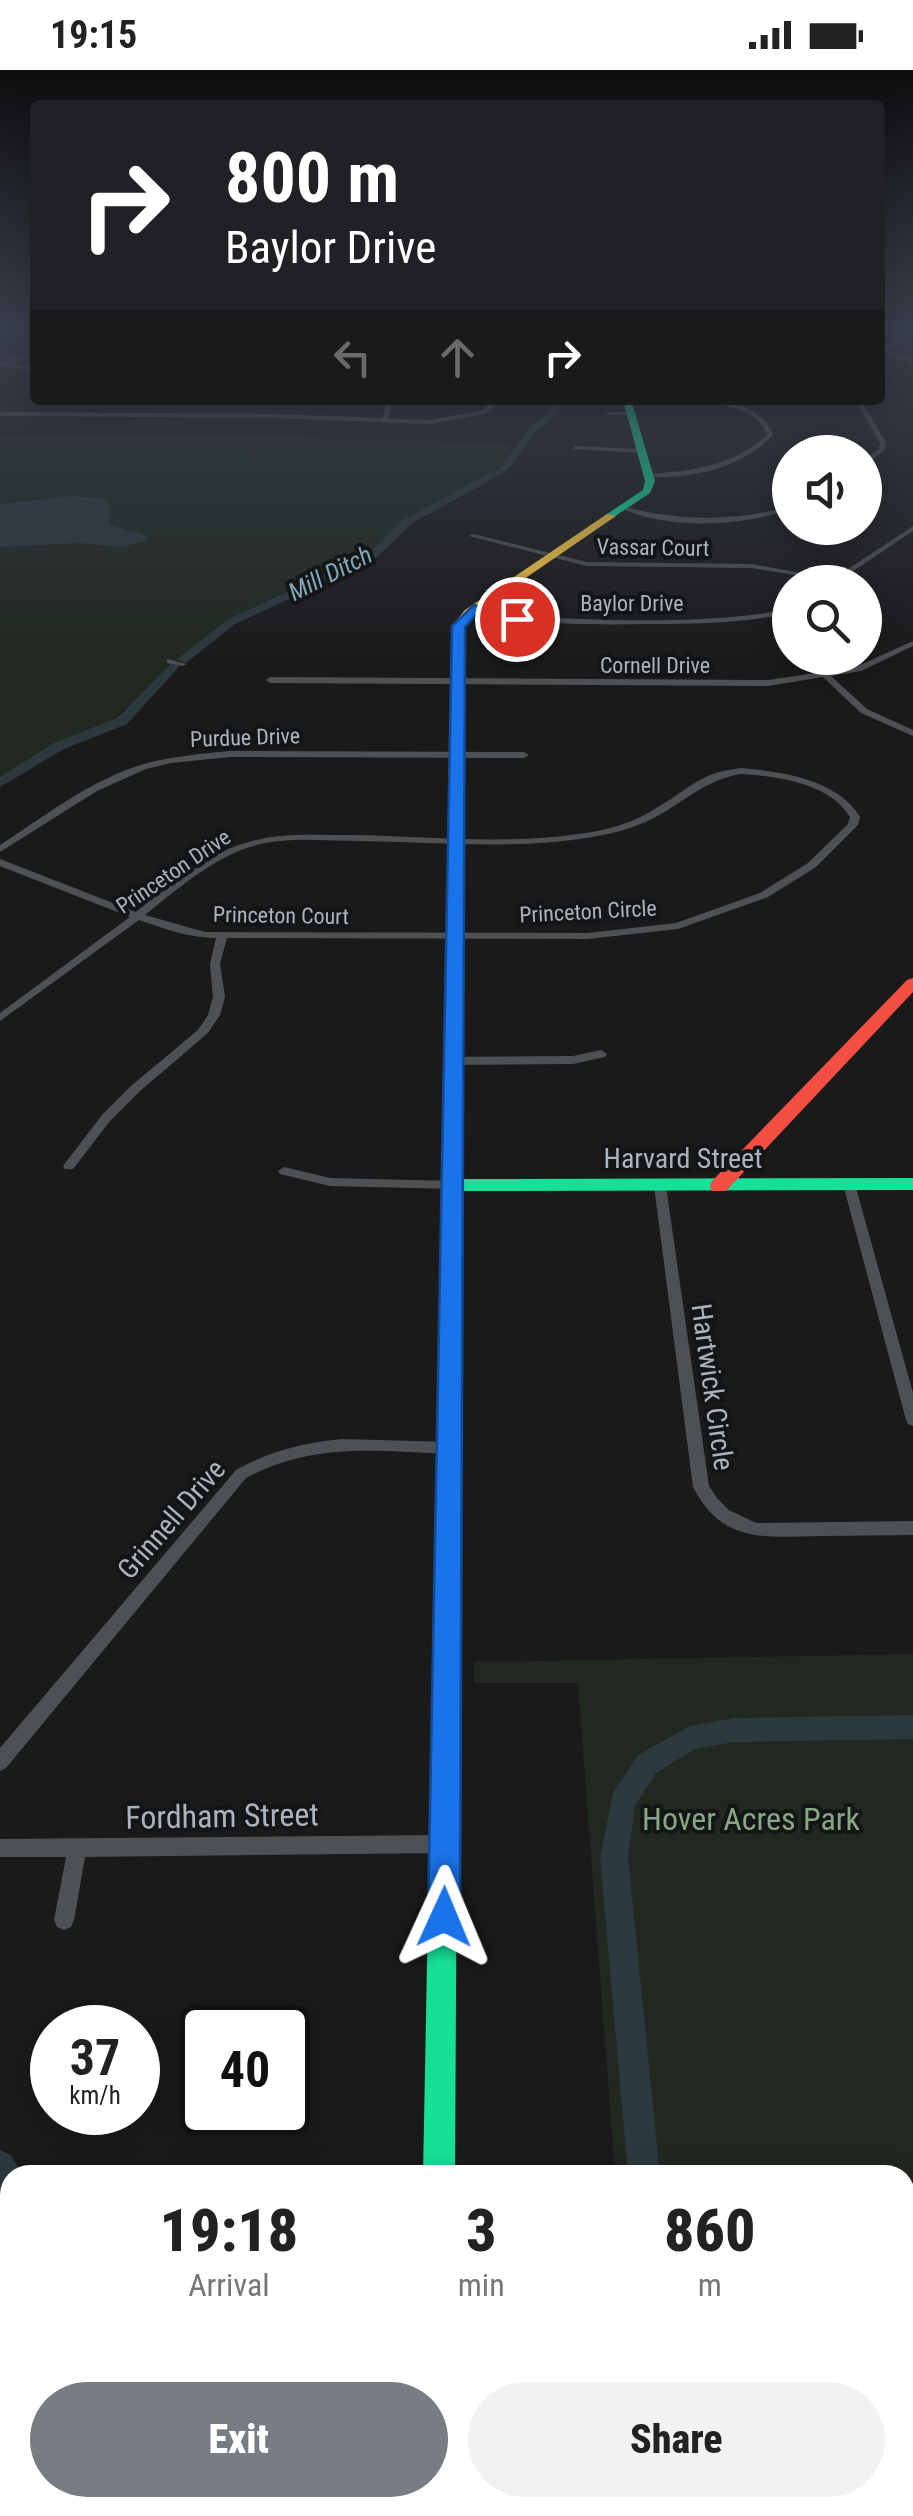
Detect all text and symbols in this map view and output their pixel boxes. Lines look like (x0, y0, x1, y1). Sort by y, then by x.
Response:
text: 19:15 (50, 13, 137, 57)
text: 800 m (225, 137, 399, 219)
icon: right (60, 140, 190, 270)
text: Baylor Drive (225, 221, 436, 274)
icon: left (325, 330, 380, 385)
icon: ahead (430, 330, 485, 385)
icon: right (535, 330, 590, 385)
map controls (772, 435, 882, 675)
button: sound (772, 435, 882, 545)
street label: Vassar Court (596, 534, 710, 561)
water label: Mill Ditch (283, 540, 377, 607)
button: search (772, 565, 882, 675)
pin (475, 577, 560, 662)
street label: Baylor Drive (580, 591, 684, 616)
icon: arrive (490, 592, 545, 647)
street label: Cornell Drive (600, 653, 710, 678)
street label: Purdue Drive (190, 723, 300, 752)
street label: Princeton Drive (112, 824, 235, 919)
street label: Princeton Circle (519, 895, 657, 928)
street label: Princeton Court (213, 902, 349, 929)
street label: Harvard Street (604, 1142, 762, 1175)
street label: Hartwick Circle (684, 1302, 741, 1473)
street label: Grinnell Drive (111, 1453, 232, 1586)
street label: Fordham Street (125, 1795, 319, 1837)
park label: Hover Acres Park (642, 1800, 861, 1838)
position arrow (392, 1865, 496, 1969)
speed limit sign: 40 (180, 2005, 310, 2135)
text: 37 (70, 2029, 120, 2087)
text: km/h (69, 2081, 121, 2110)
text: 19:18 (159, 2195, 298, 2266)
text: 3 (466, 2195, 496, 2266)
text: 860 (664, 2195, 756, 2266)
text: Arrival (188, 2266, 270, 2304)
text: min (458, 2266, 505, 2304)
text: m (698, 2266, 722, 2304)
button: Exit (30, 2382, 448, 2497)
button: Share (468, 2382, 885, 2497)

